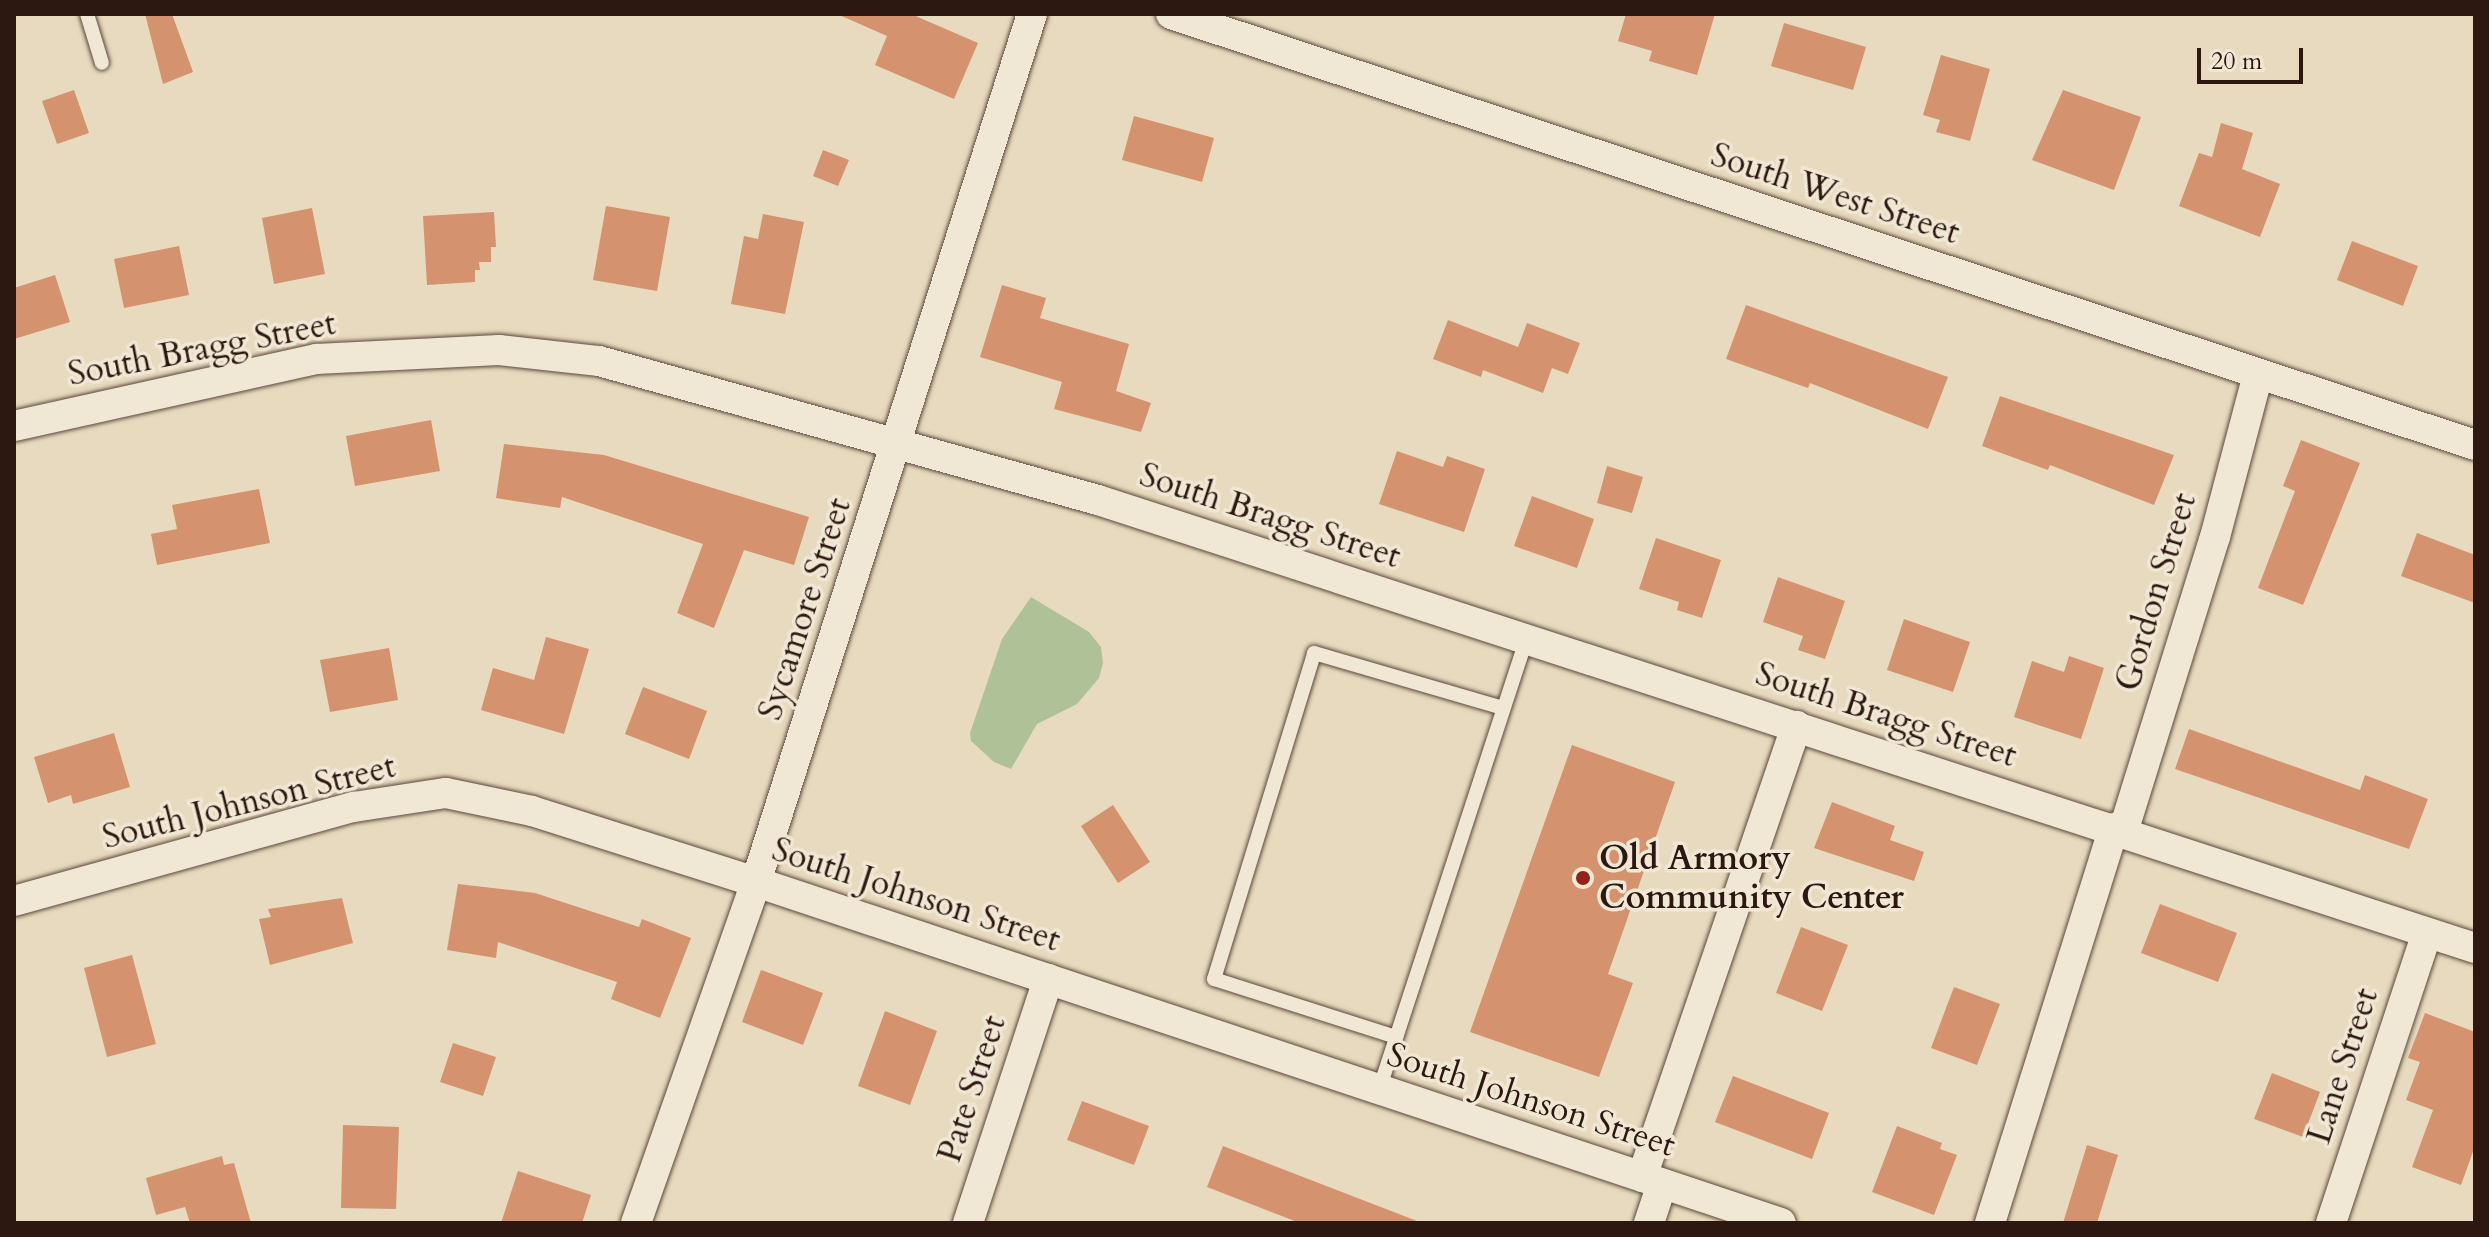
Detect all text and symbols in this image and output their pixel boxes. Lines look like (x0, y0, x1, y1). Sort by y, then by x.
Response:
scale bar (2201, 32, 2307, 82)
text: 20 m (2211, 45, 2262, 78)
street label: South West Street (1706, 135, 1964, 253)
street label: South Bragg Street (65, 303, 339, 395)
street label: South Bragg Street (1134, 455, 1406, 577)
street label: Gordon Street (2107, 488, 2205, 696)
street label: Sycamore Street (750, 493, 860, 725)
street label: South Bragg Street (1750, 654, 2022, 776)
street label: South Johnson Street (98, 746, 400, 858)
street label: South Johnson Street (767, 829, 1065, 961)
place label: Old Armory Community Center (1599, 838, 1904, 918)
marker: Old Armory Community Center (1574, 869, 1592, 887)
street label: Lane Street (2299, 983, 2387, 1149)
street label: Pate Street (929, 1010, 1015, 1168)
street label: South Johnson Street (1382, 1034, 1680, 1166)

